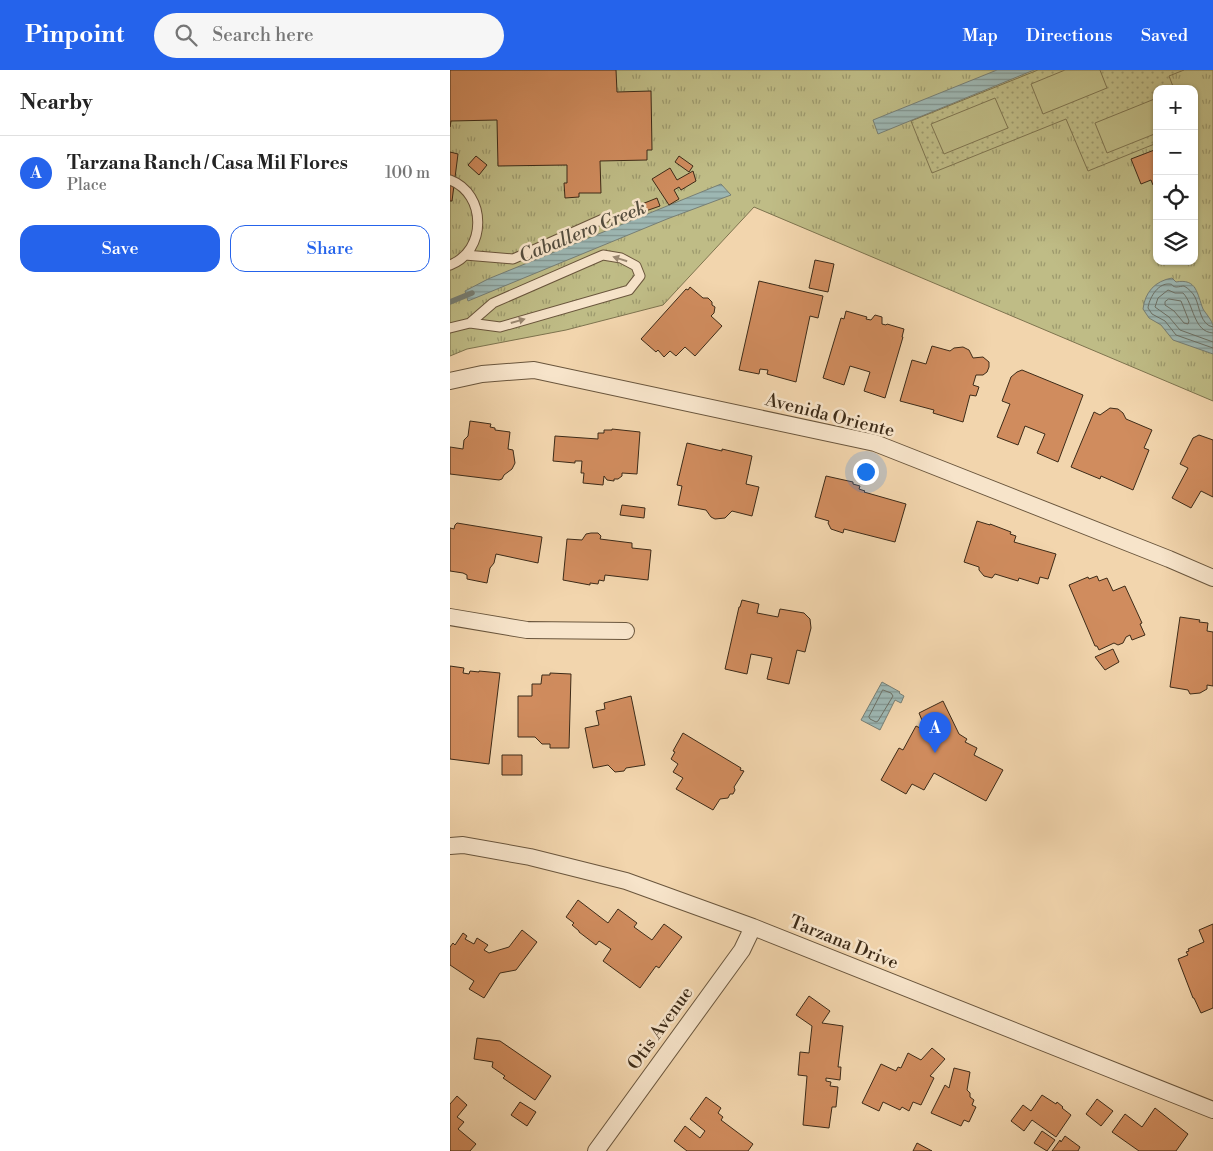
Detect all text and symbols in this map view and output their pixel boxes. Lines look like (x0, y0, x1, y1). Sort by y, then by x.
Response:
search box (154, 13, 504, 58)
text: Pinpoint (25, 20, 124, 50)
icon: search (172, 21, 200, 49)
text: Search here (212, 23, 314, 47)
text: Map (962, 24, 998, 47)
text: Directions (1026, 24, 1113, 47)
text: Saved (1141, 24, 1188, 47)
map controls (1153, 85, 1198, 265)
button: + (1153, 85, 1198, 130)
text: Nearby (20, 90, 93, 116)
button: − (1153, 130, 1198, 175)
text: Tarzana Ranch / Casa Mil Flores (67, 151, 348, 175)
text: A (30, 163, 42, 183)
text: 100 m (385, 163, 430, 183)
text: Place (67, 175, 107, 195)
button: locate (1153, 175, 1198, 220)
water label: Caballero Creek (515, 195, 650, 268)
button: layers (1153, 220, 1198, 265)
button: Save (20, 225, 220, 272)
button: Share (230, 225, 430, 272)
one-way arrow (612, 255, 627, 263)
one-way arrow (510, 317, 525, 325)
street label: Avenida Oriente (762, 388, 897, 443)
your location (853, 459, 879, 485)
pin: A (919, 712, 951, 753)
street label: Tarzana Drive (786, 910, 902, 975)
street label: Otis Avenue (623, 982, 698, 1074)

